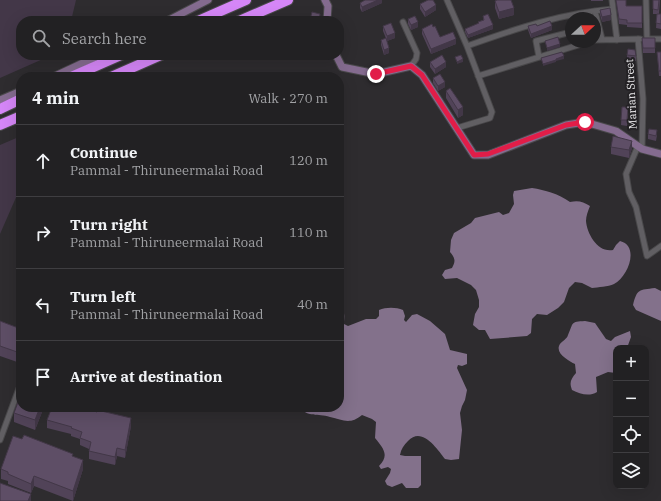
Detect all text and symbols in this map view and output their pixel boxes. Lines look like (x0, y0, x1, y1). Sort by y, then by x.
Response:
north arrow (565, 12, 601, 48)
search box (16, 16, 344, 60)
icon: search (30, 27, 52, 49)
text: Search here (62, 29, 147, 48)
street label: Marian Street (622, 58, 640, 130)
route end (367, 65, 385, 83)
text: 4 min (32, 87, 80, 109)
text: Walk · 270 m (249, 90, 328, 107)
route start (576, 113, 594, 131)
text: Continue (70, 143, 137, 162)
icon: ahead (32, 150, 54, 172)
text: 120 m (289, 152, 328, 169)
text: Pammal - Thiruneermalai Road (70, 162, 263, 179)
text: Turn right (70, 215, 148, 234)
icon: right (32, 222, 54, 244)
text: 110 m (289, 224, 328, 241)
text: Pammal - Thiruneermalai Road (70, 234, 263, 251)
text: Turn left (70, 287, 136, 306)
icon: left (32, 294, 54, 316)
text: 40 m (297, 296, 328, 313)
text: Pammal - Thiruneermalai Road (70, 306, 263, 323)
map controls (613, 345, 649, 489)
button: + (613, 345, 649, 381)
icon: arrive (32, 366, 54, 388)
text: Arrive at destination (70, 367, 222, 386)
button: − (613, 381, 649, 417)
button: locate (613, 417, 649, 453)
button: layers (613, 453, 649, 489)

